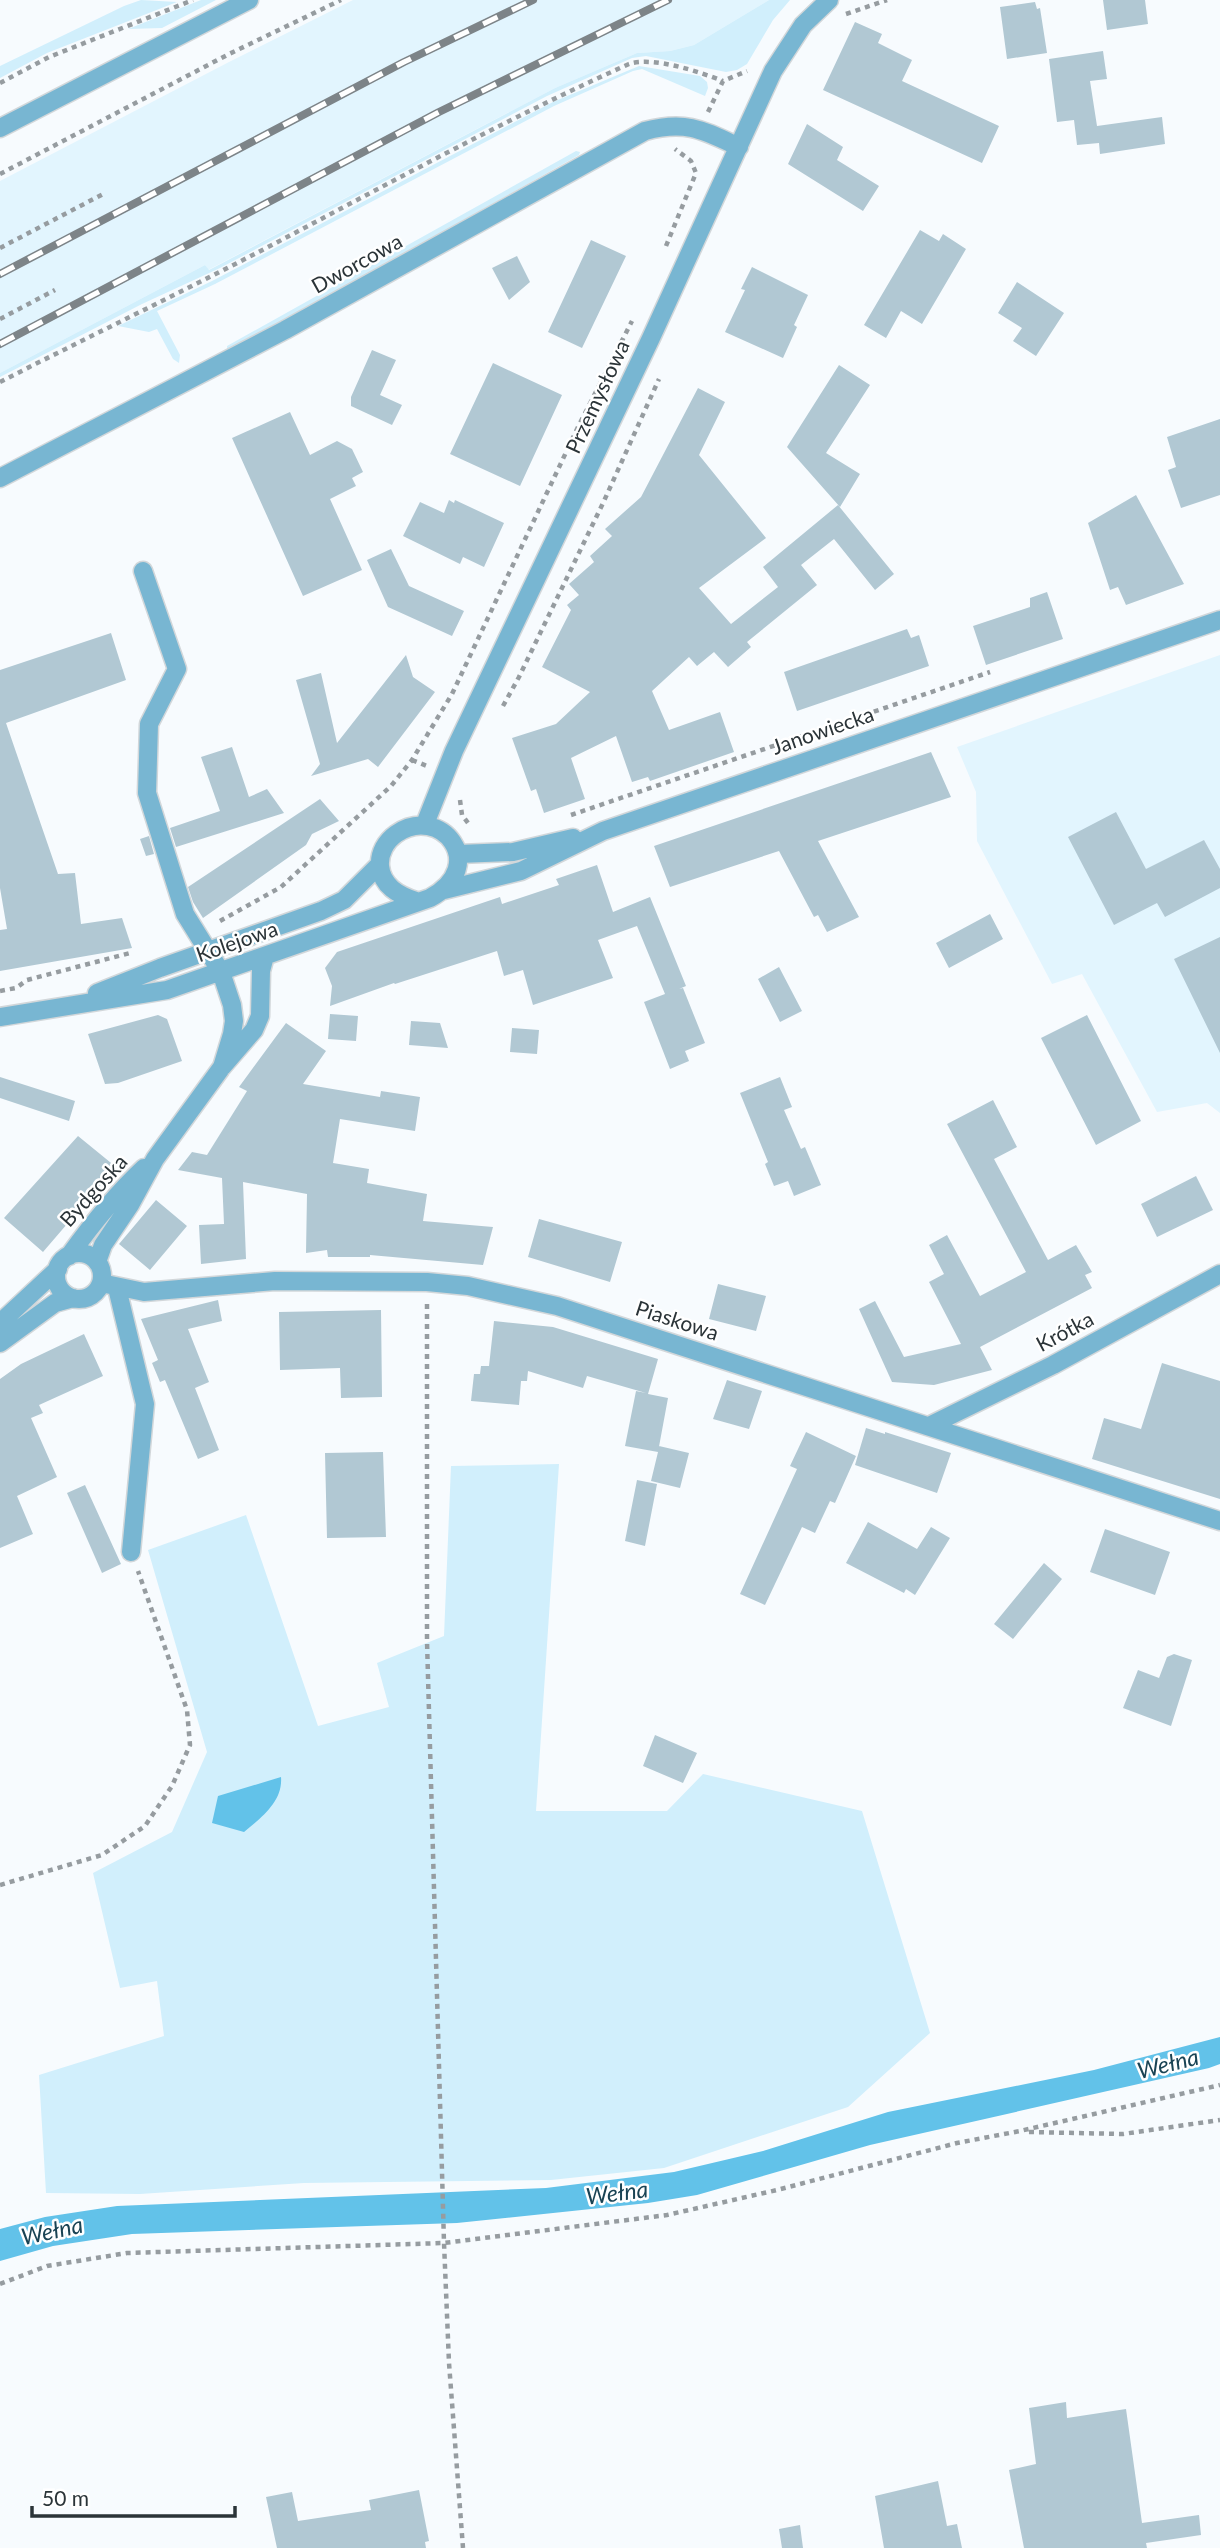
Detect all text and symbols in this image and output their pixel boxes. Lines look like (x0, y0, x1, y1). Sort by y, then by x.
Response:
street label: Dworcowa (307, 228, 406, 298)
street label: Przemysłowa (559, 336, 634, 457)
street label: Janowiecka (768, 700, 877, 759)
street label: Kolejowa (192, 915, 281, 966)
street label: Bydgoska (54, 1149, 132, 1231)
street label: Piaskowa (633, 1294, 722, 1345)
street label: Krótka (1031, 1305, 1097, 1356)
water label: Wełna (1134, 2042, 1201, 2084)
water label: Wełna (584, 2174, 650, 2210)
water label: Wełna (18, 2210, 85, 2250)
scale bar (32, 2474, 234, 2518)
text: 50 m (42, 2485, 89, 2510)

